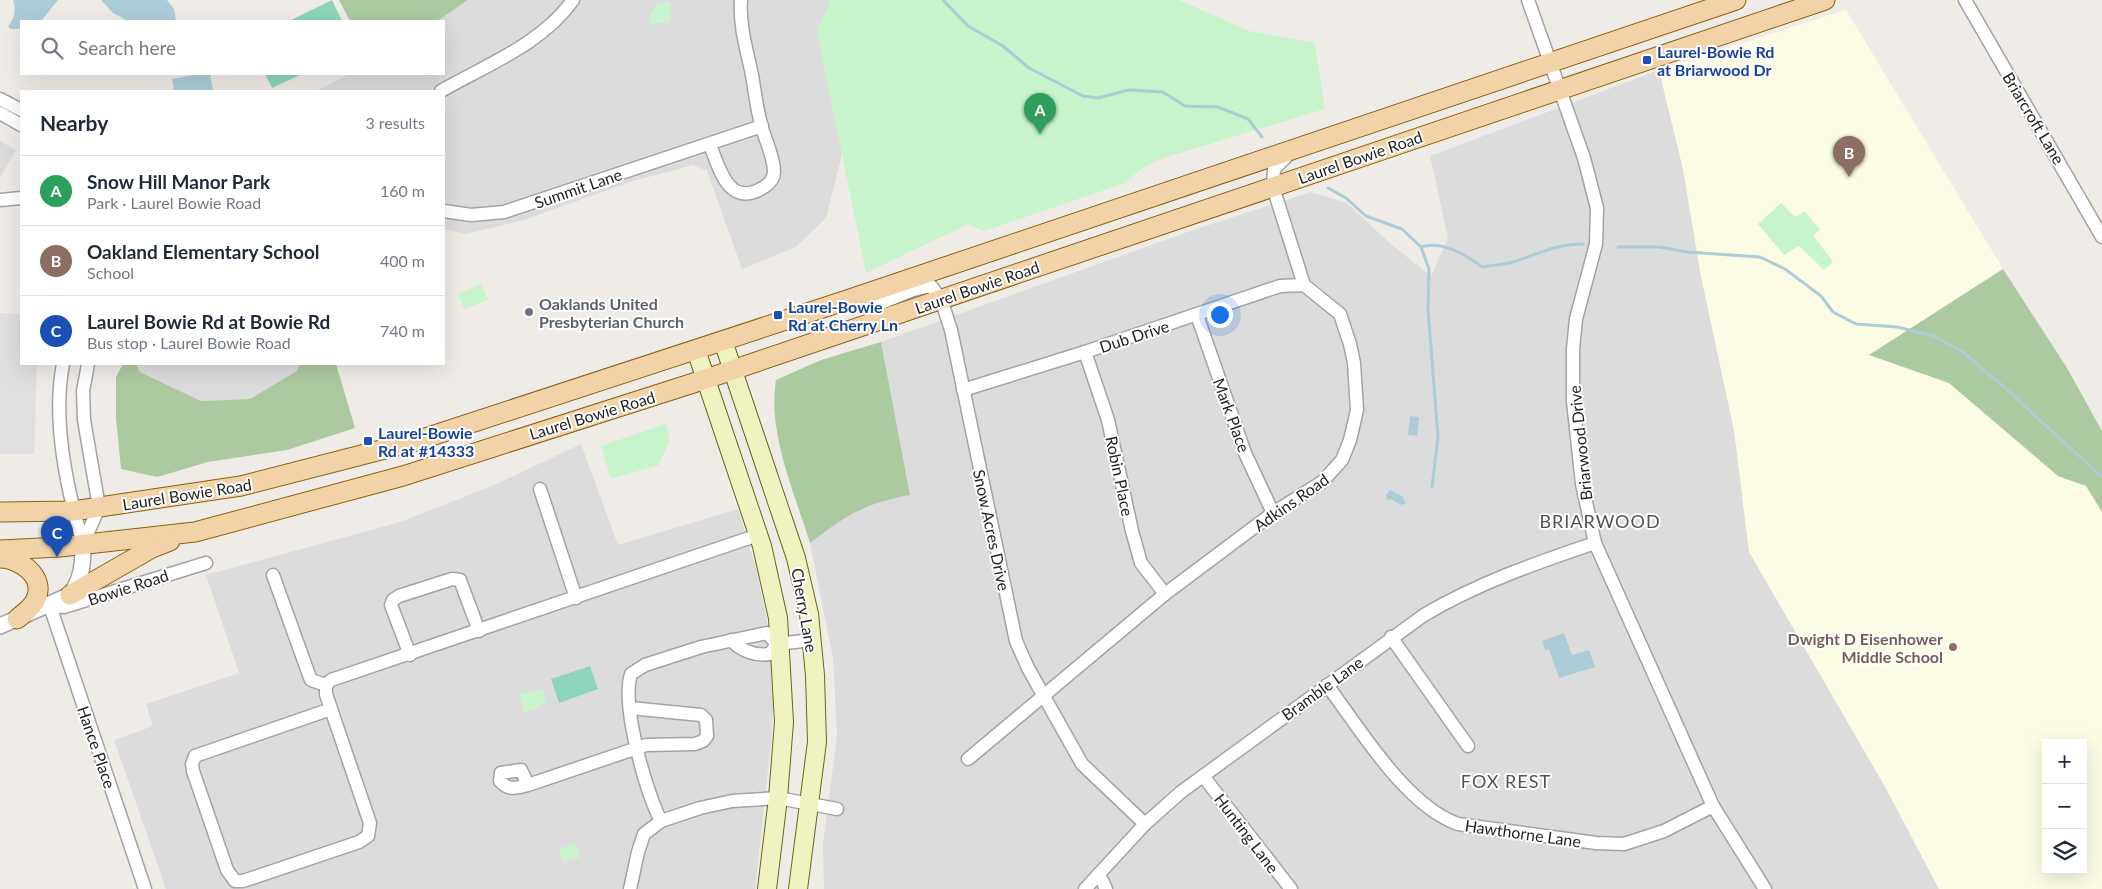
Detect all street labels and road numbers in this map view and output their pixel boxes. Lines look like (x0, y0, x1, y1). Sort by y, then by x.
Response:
street label: Briarcroft Lane (1999, 69, 2069, 167)
street label: Laurel Bowie Road (1295, 127, 1425, 187)
street label: Summit Lane (532, 164, 624, 212)
street label: Laurel Bowie Road (912, 257, 1042, 317)
street label: Dub Drive (1097, 316, 1171, 356)
street label: Mark Place (1210, 375, 1254, 455)
street label: Briarwood Drive (1565, 385, 1595, 501)
street label: Laurel Bowie Road (527, 387, 657, 443)
street label: Robin Place (1102, 434, 1138, 518)
street label: Snow Acres Drive (970, 468, 1014, 592)
street label: Adkins Road (1250, 469, 1332, 535)
street label: Laurel Bowie Road (121, 474, 253, 514)
street label: Bowie Road (85, 565, 171, 609)
street label: Cherry Lane (788, 566, 822, 654)
street label: Bramble Lane (1278, 652, 1366, 724)
street label: Hance Place (74, 703, 120, 791)
street label: Hunting Lane (1211, 790, 1283, 876)
street label: Hawthorne Lane (1464, 815, 1582, 851)

